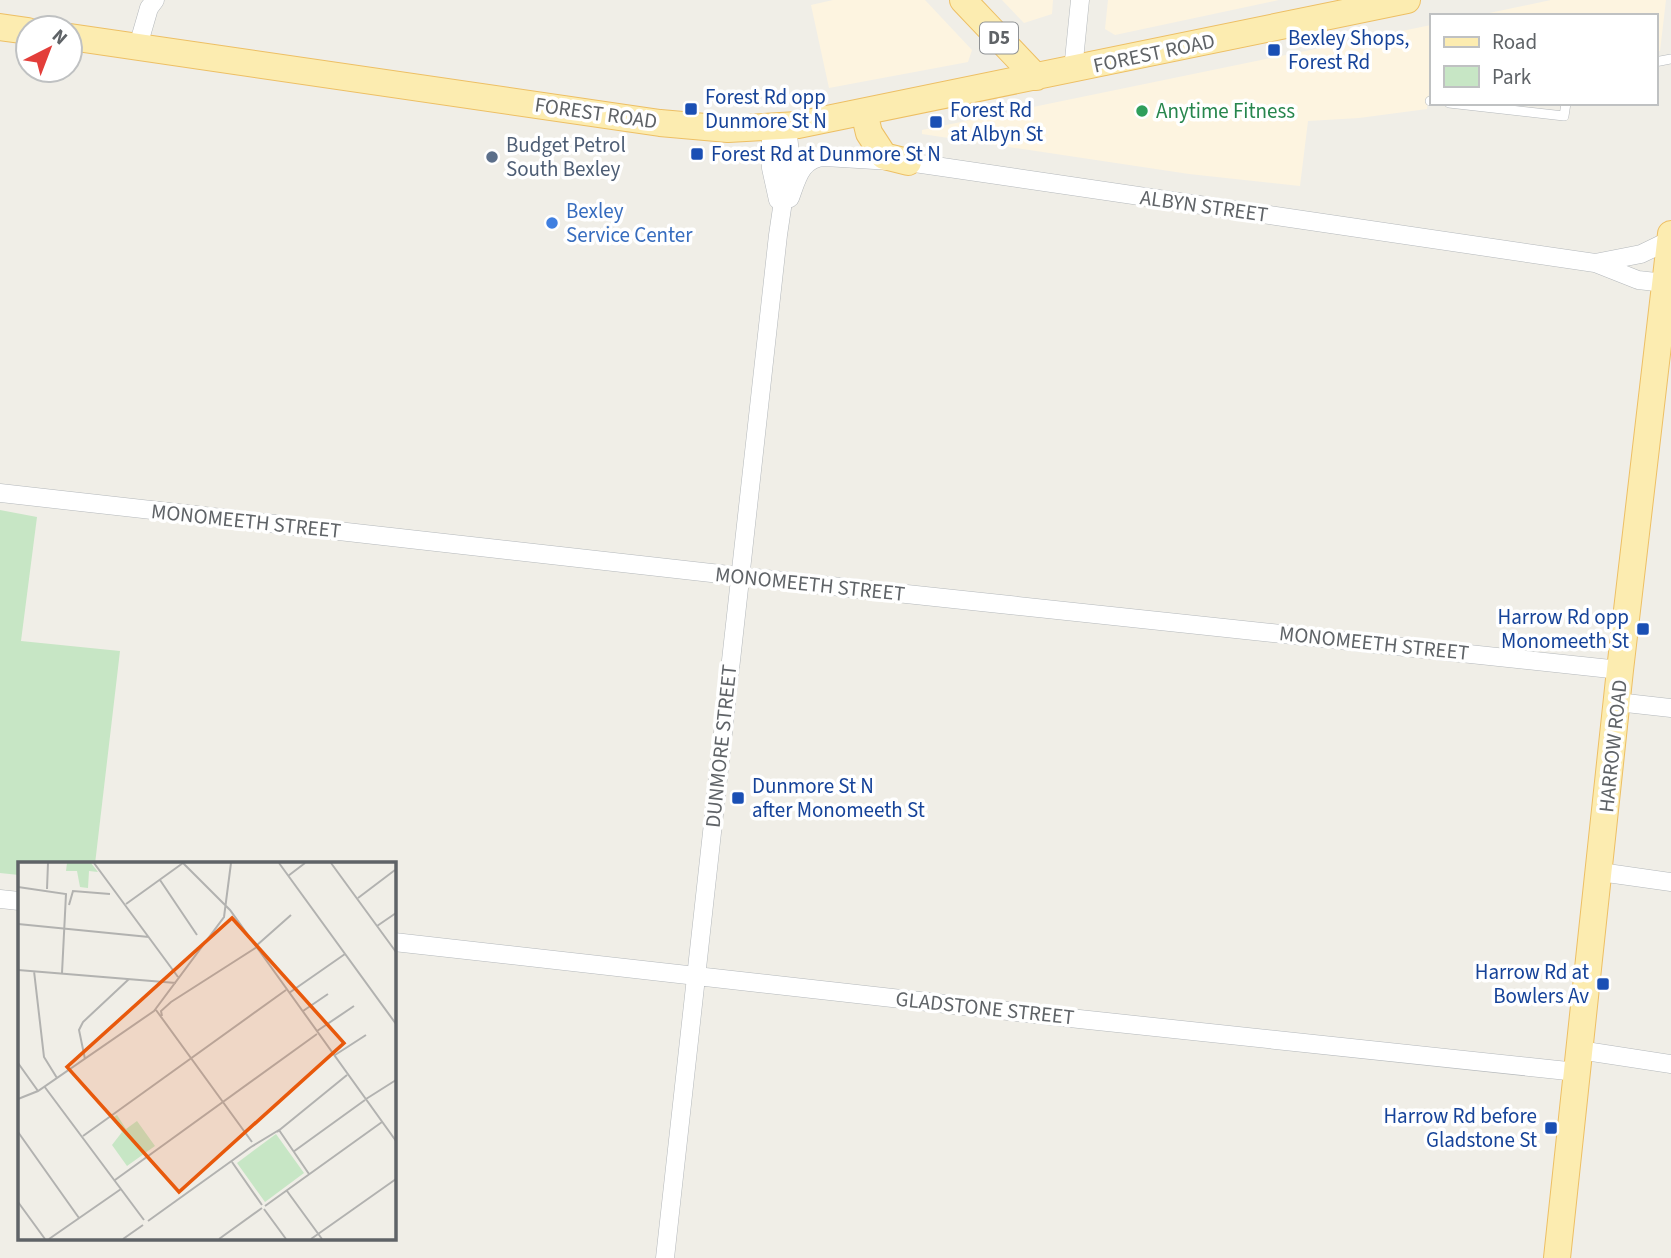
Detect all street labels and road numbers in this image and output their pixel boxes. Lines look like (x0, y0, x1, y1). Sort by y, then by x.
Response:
road number: D5 (980, 22, 1018, 54)
street label: FOREST ROAD (1091, 26, 1217, 80)
street label: FOREST ROAD (533, 90, 659, 136)
street label: ALBYN STREET (1138, 182, 1270, 230)
street label: MONOMEETH STREET (150, 496, 342, 546)
street label: MONOMEETH STREET (714, 559, 906, 609)
street label: MONOMEETH STREET (1278, 618, 1470, 668)
street label: DUNMORE STREET (698, 663, 744, 829)
street label: HARROW ROAD (1591, 678, 1635, 814)
street label: GLADSTONE STREET (894, 984, 1076, 1032)

